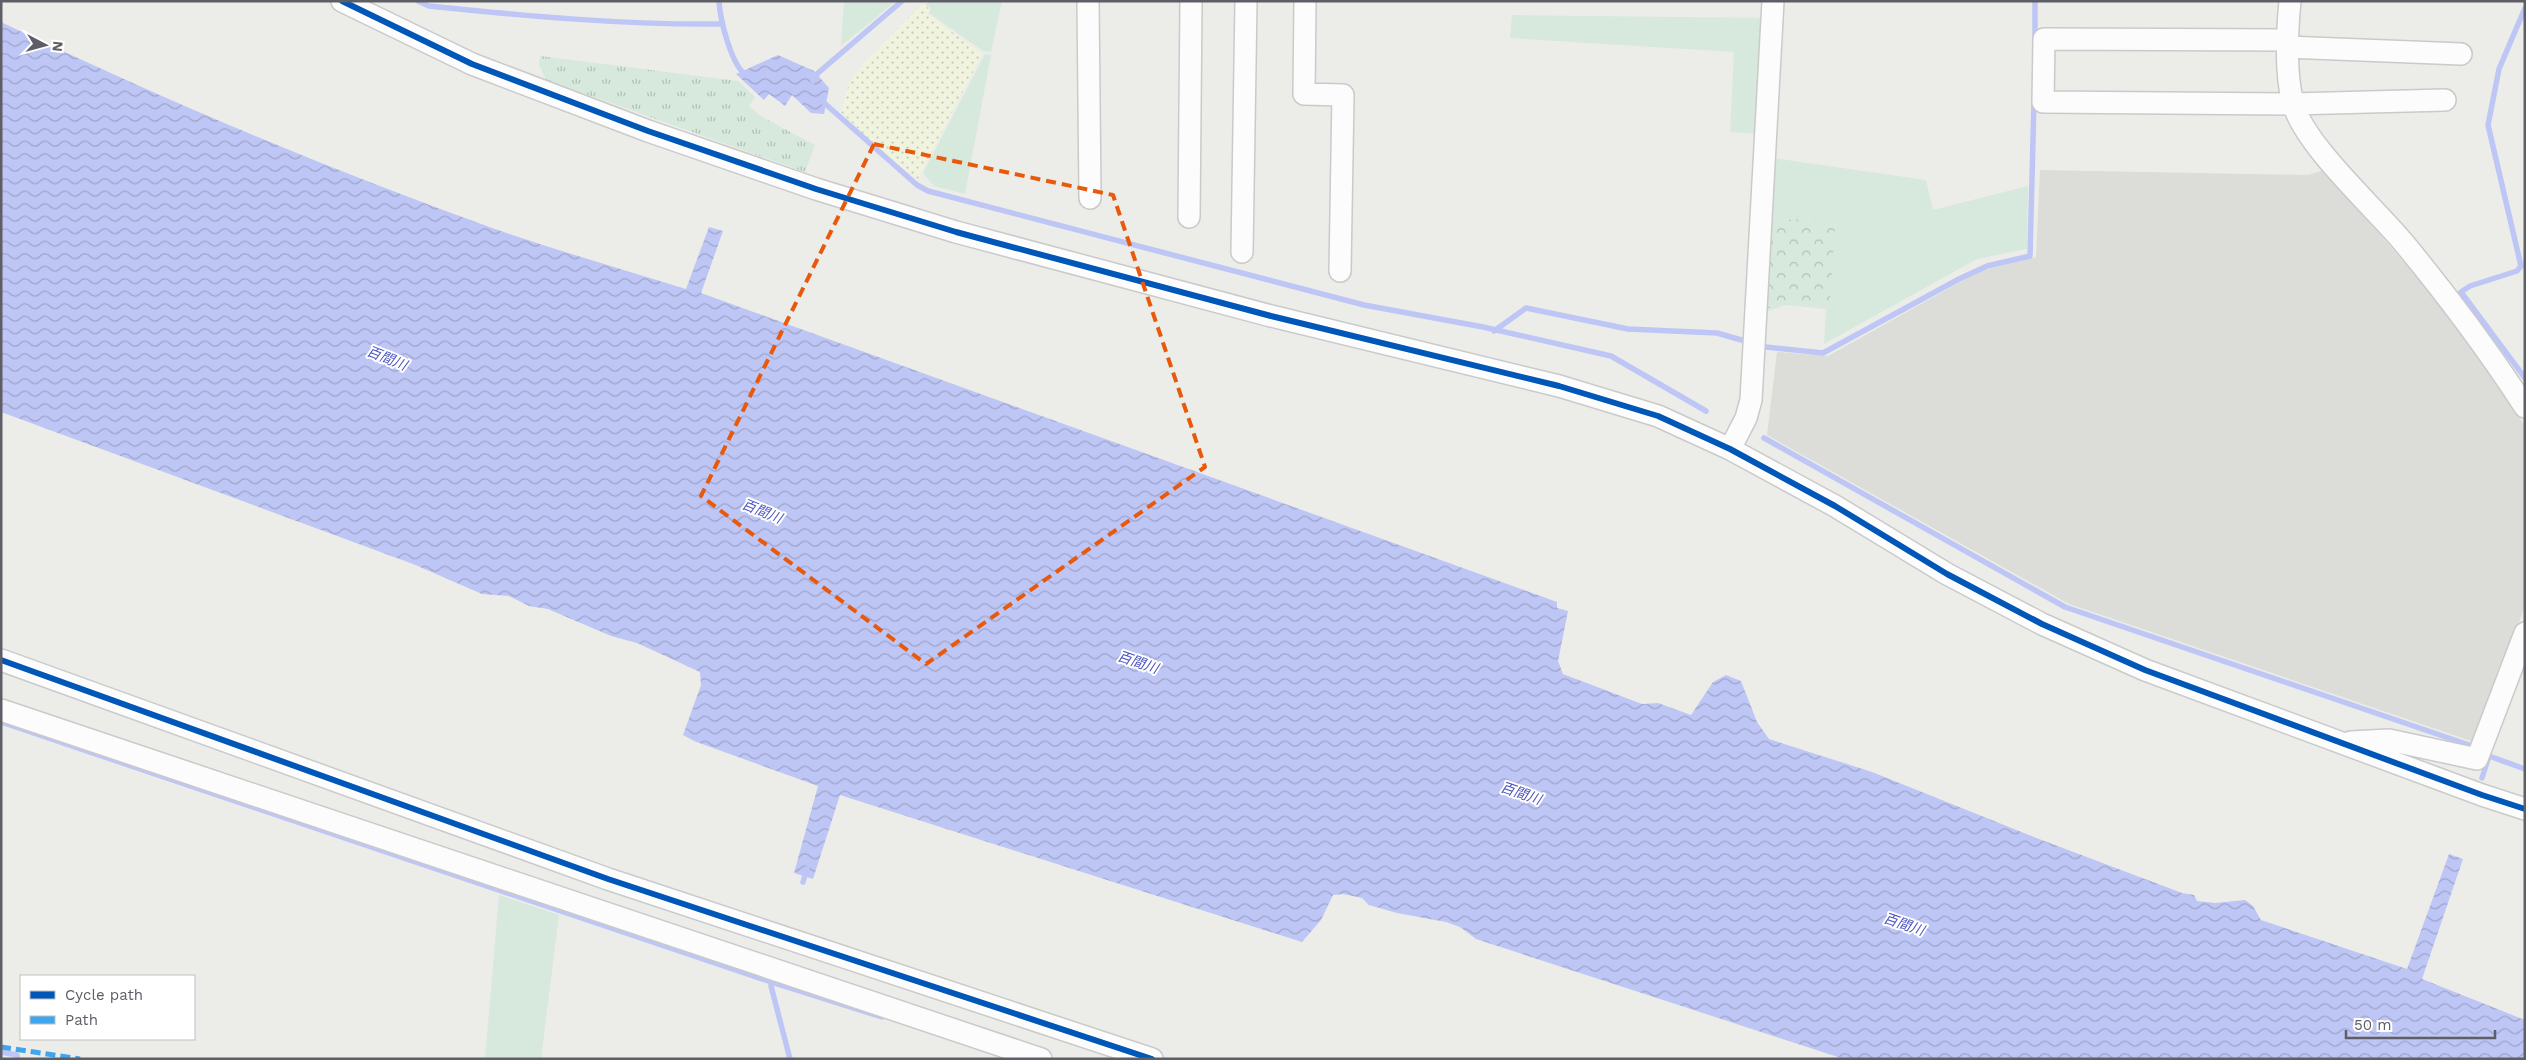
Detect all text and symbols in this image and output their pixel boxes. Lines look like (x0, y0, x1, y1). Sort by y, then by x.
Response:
north arrow (20, 20, 70, 70)
text: N (49, 40, 66, 52)
water label: 百間川 (365, 343, 411, 374)
water label: 百間川 (740, 496, 786, 527)
water label: 百間川 (1116, 648, 1162, 677)
water label: 百間川 (1499, 779, 1545, 808)
water label: 百間川 (1882, 910, 1928, 939)
legend (20, 975, 195, 1040)
text: Cycle path (65, 986, 143, 1004)
scale bar (2346, 1008, 2495, 1040)
text: Path (65, 1011, 98, 1029)
text: 50 m (2354, 1016, 2391, 1034)

